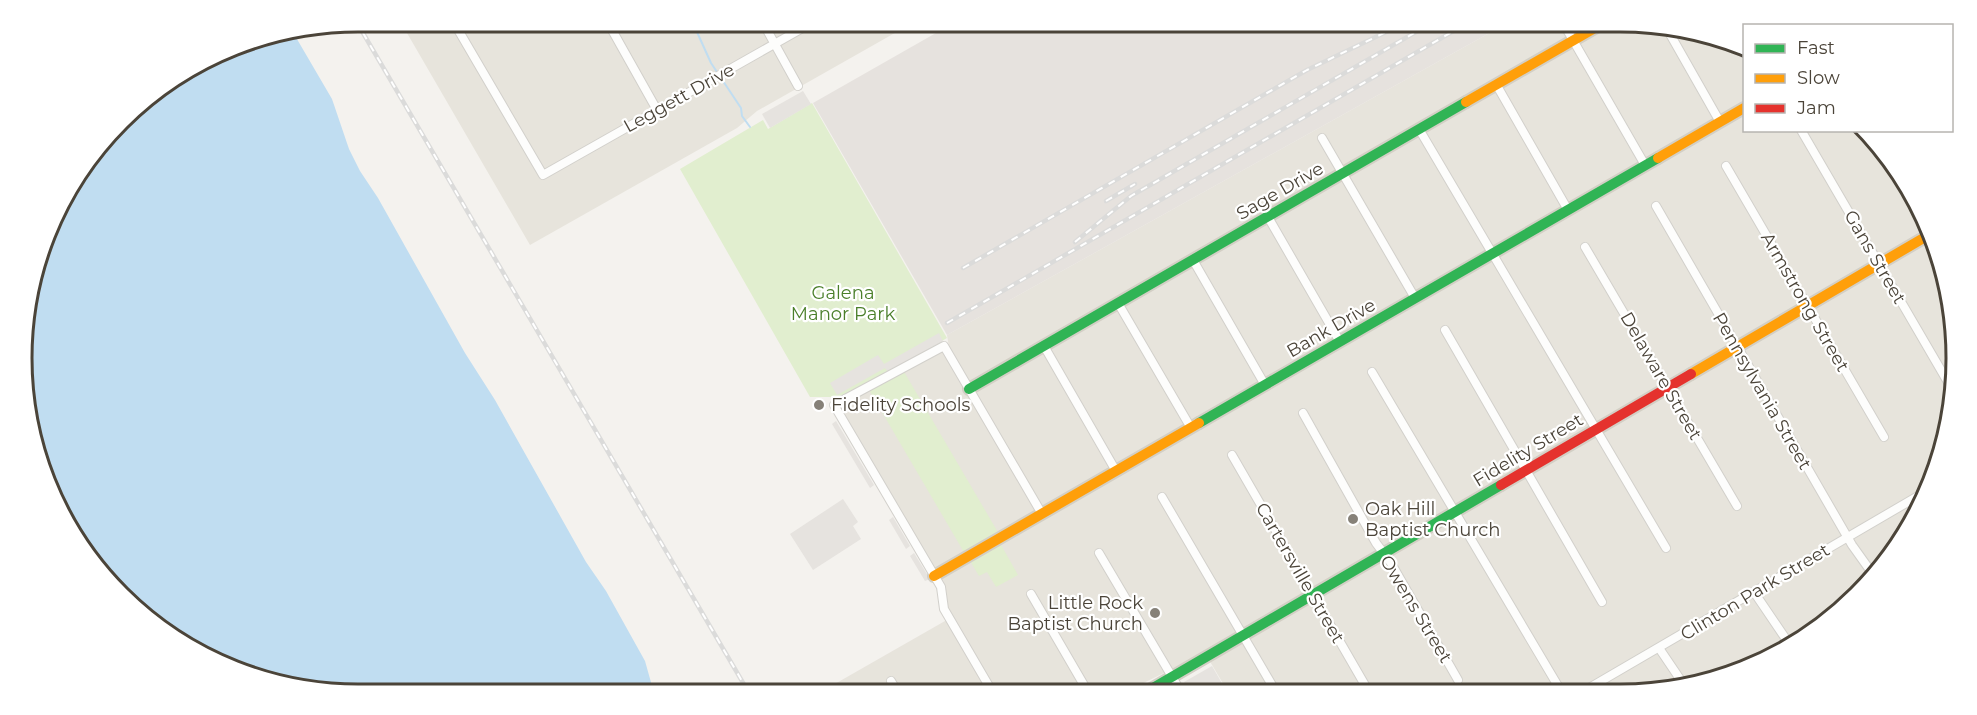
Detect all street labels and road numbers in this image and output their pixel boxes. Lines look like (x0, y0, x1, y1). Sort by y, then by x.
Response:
street label: Leggett Drive (620, 58, 738, 137)
street label: Sage Drive (1233, 157, 1328, 225)
street label: Gans Street (1839, 206, 1911, 308)
street label: Armstrong Street (1756, 228, 1854, 376)
street label: Bank Drive (1283, 294, 1379, 362)
street label: Delaware Street (1615, 308, 1707, 444)
street label: Pennsylvania Street (1708, 308, 1816, 474)
street label: Fidelity Street (1469, 409, 1587, 491)
street label: Cartersville Street (1251, 499, 1349, 647)
street label: Clinton Park Street (1676, 539, 1834, 645)
street label: Owens Street (1375, 551, 1457, 667)

